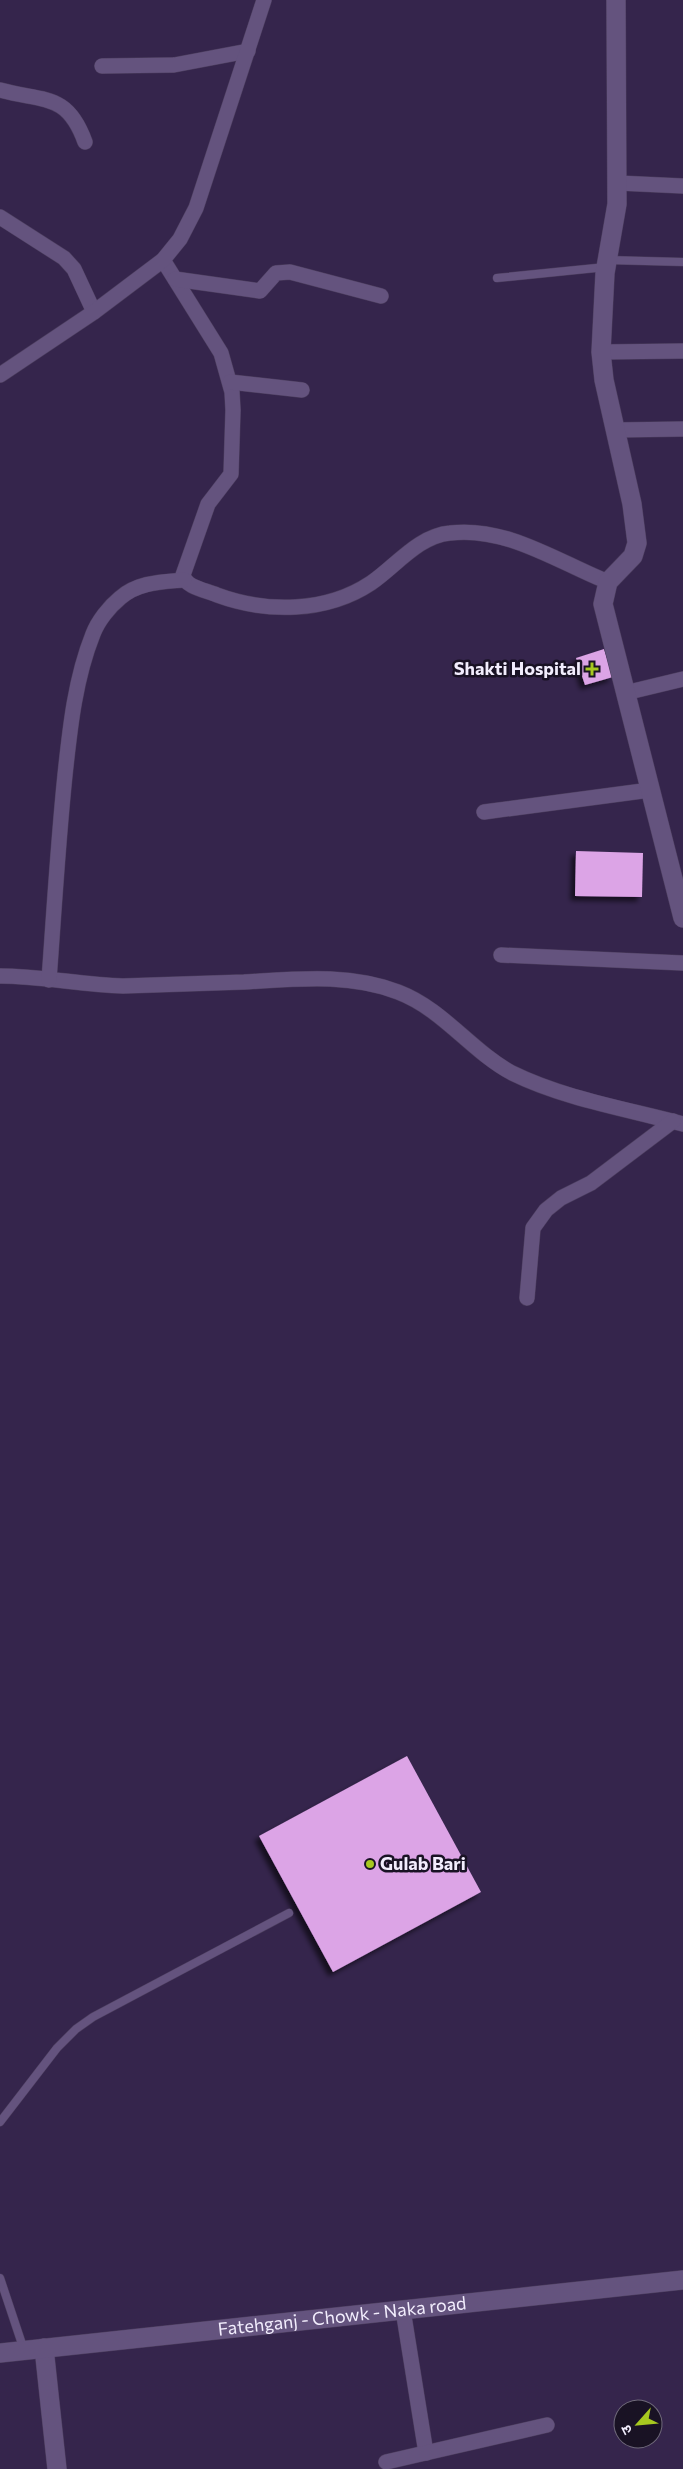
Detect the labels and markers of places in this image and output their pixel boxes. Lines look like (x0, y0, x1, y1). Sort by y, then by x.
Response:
place label: Shakti Hospital (454, 657, 581, 679)
marker: Shakti Hospital (585, 662, 599, 676)
place label: Gulab Bari (380, 1852, 466, 1874)
marker: Gulab Bari (364, 1858, 376, 1870)

